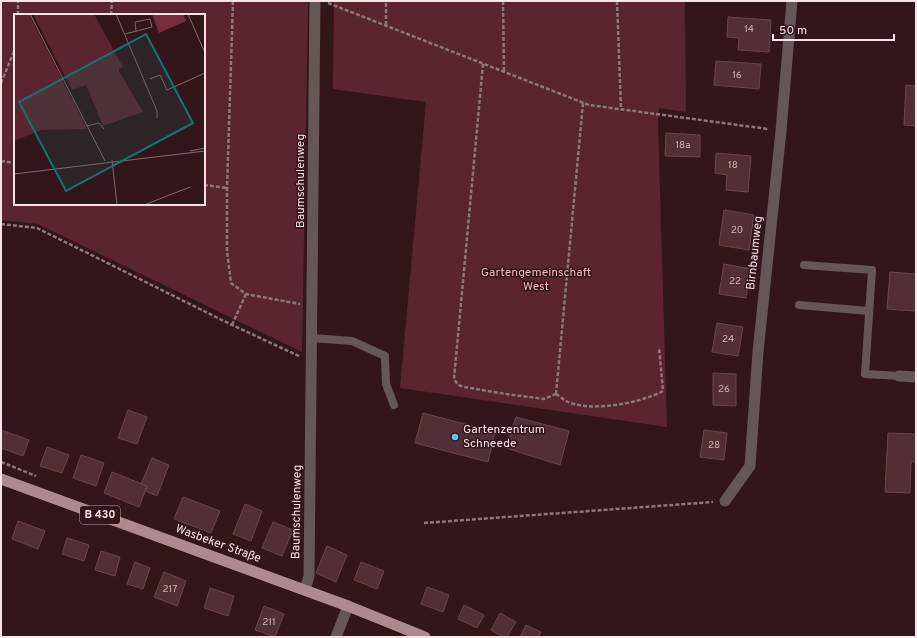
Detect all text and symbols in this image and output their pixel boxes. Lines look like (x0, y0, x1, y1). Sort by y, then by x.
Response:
inset map (14, 14, 205, 205)
scale bar (773, 16, 894, 42)
house number: 14 (744, 23, 754, 36)
text: 50 m (779, 23, 807, 39)
house number: 16 (732, 69, 742, 82)
street label: Baumschulenweg (293, 134, 309, 228)
house number: 18a (675, 139, 691, 152)
house number: 18 (728, 159, 738, 172)
street label: Birnbaumweg (743, 215, 767, 291)
house number: 20 (731, 224, 743, 237)
park label: Gartengemeinschaft West (481, 265, 591, 295)
house number: 22 (729, 275, 741, 288)
house number: 24 (722, 333, 734, 346)
house number: 26 (718, 383, 730, 396)
place label: Gartenzentrum Schneede (463, 422, 545, 452)
marker: Gartenzentrum Schneede (450, 432, 460, 442)
house number: 28 (708, 439, 720, 452)
street label: Baumschulenweg (288, 465, 306, 559)
road number: B 430 (80, 506, 120, 524)
street label: Wasbeker Straße (173, 521, 263, 567)
house number: 217 (162, 583, 178, 596)
house number: 211 (262, 616, 276, 629)

